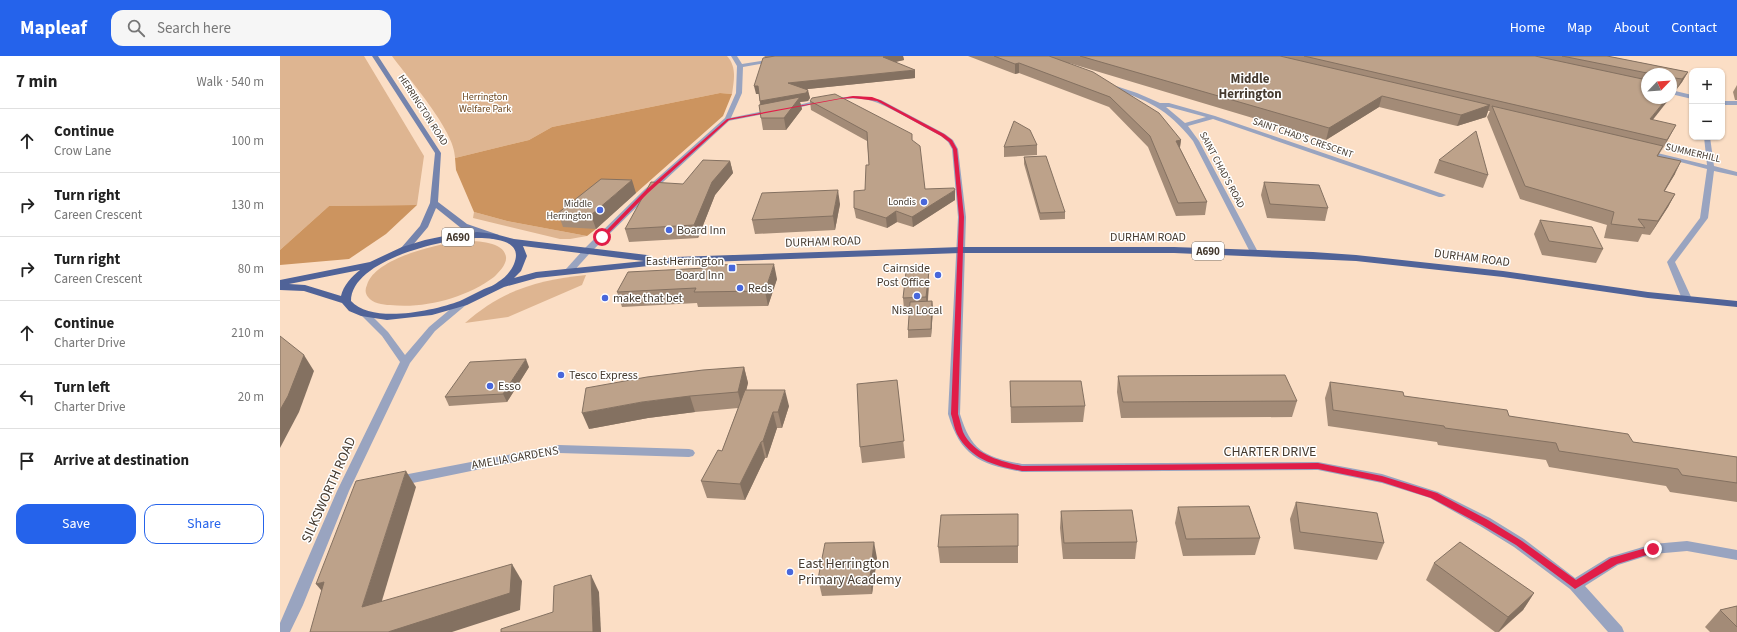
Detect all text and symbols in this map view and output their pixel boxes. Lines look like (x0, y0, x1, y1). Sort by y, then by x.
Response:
search box (111, 10, 391, 46)
text: Mapleaf (20, 15, 87, 42)
icon: search (125, 17, 147, 39)
text: Search here (157, 18, 231, 39)
text: Home (1510, 18, 1545, 38)
text: Map (1567, 18, 1592, 38)
text: About (1614, 18, 1649, 38)
text: Contact (1671, 18, 1717, 38)
north arrow (1641, 68, 1677, 104)
map controls (1689, 68, 1725, 140)
button: + (1689, 68, 1725, 104)
text: 7 min (16, 70, 57, 94)
district label: Middle Herrington (1218, 70, 1282, 103)
street label: HERRINGTON ROAD (395, 72, 451, 148)
text: Walk · 540 m (196, 73, 264, 91)
park label: Herrington Welfare Park (459, 90, 511, 116)
button: − (1689, 104, 1725, 140)
street label: SAINT CHAD'S CRESCENT (1251, 114, 1356, 162)
text: Continue (54, 121, 114, 142)
street label: SAINT CHAD'S ROAD (1196, 129, 1248, 211)
icon: ahead (16, 130, 38, 152)
text: 100 m (231, 132, 264, 150)
street label: SUMMERHILL (1664, 140, 1722, 166)
text: Crow Lane (54, 142, 111, 160)
text: Turn right (54, 185, 120, 206)
icon: right (16, 194, 38, 216)
place label: Londis (888, 195, 916, 209)
text: 130 m (231, 196, 264, 214)
place label: Middle Herrington (546, 197, 592, 223)
marker: Londis (919, 197, 929, 207)
marker: Middle Herrington (595, 205, 605, 215)
text: Careen Crescent (54, 206, 142, 224)
place label: Board Inn (677, 222, 726, 239)
marker: Board Inn (664, 225, 674, 235)
road number: A690 (442, 228, 474, 246)
route start (593, 228, 611, 246)
street label: DURHAM ROAD (1110, 229, 1186, 246)
street label: DURHAM ROAD (785, 232, 861, 252)
road number: A690 (1192, 242, 1224, 260)
street label: DURHAM ROAD (1433, 245, 1511, 271)
text: Turn right (54, 249, 120, 270)
place label: East Herrington Board Inn (646, 253, 724, 284)
icon: right (16, 258, 38, 280)
text: 80 m (238, 260, 264, 278)
place label: Cairnside Post Office (877, 260, 930, 291)
marker: East Herrington Board Inn (727, 263, 737, 273)
text: Careen Crescent (54, 270, 142, 288)
marker: Cairnside Post Office (933, 270, 943, 280)
place label: Reds (748, 280, 772, 297)
marker: Reds (735, 283, 745, 293)
place label: make that bet (613, 290, 683, 307)
marker: Nisa Local (912, 291, 922, 301)
marker: make that bet (600, 293, 610, 303)
place label: Nisa Local (892, 302, 942, 319)
text: Continue (54, 313, 114, 334)
icon: ahead (16, 322, 38, 344)
text: 210 m (231, 324, 264, 342)
text: Charter Drive (54, 334, 126, 352)
place label: Tesco Express (569, 367, 638, 384)
marker: Tesco Express (556, 370, 566, 380)
text: Turn left (54, 377, 110, 398)
place label: Esso (498, 378, 521, 395)
marker: Esso (485, 381, 495, 391)
icon: left (16, 386, 38, 408)
text: 20 m (238, 388, 264, 406)
text: Charter Drive (54, 398, 126, 416)
street label: SILKSWORTH ROAD (297, 434, 361, 546)
street label: AMELIA GARDENS (470, 442, 560, 474)
street label: CHARTER DRIVE (1224, 442, 1317, 462)
icon: arrive (16, 450, 38, 472)
text: Arrive at destination (54, 450, 189, 471)
button: Save (16, 504, 136, 544)
button: Share (144, 504, 264, 544)
route end (1644, 540, 1662, 558)
place label: East Herrington Primary Academy (798, 554, 902, 590)
marker: East Herrington Primary Academy (785, 567, 795, 577)

